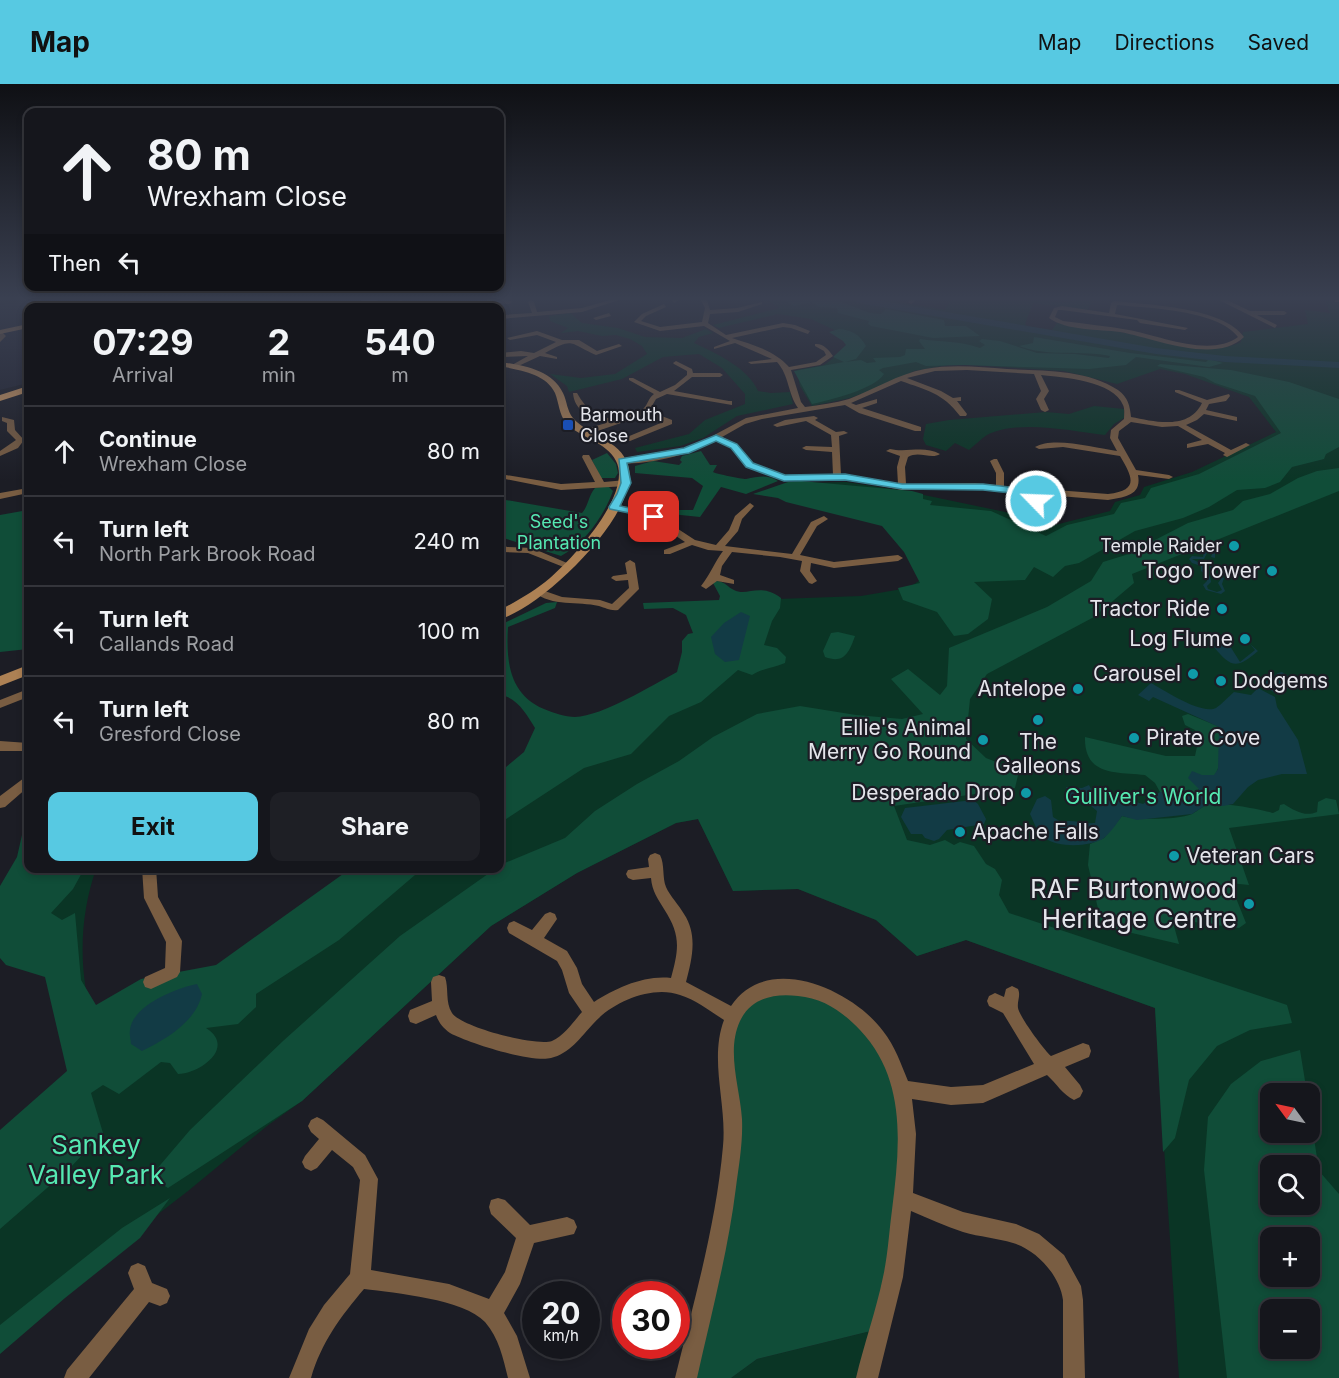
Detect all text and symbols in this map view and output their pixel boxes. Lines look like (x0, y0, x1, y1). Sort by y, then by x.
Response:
text: Map (30, 25, 90, 59)
text: Map (1038, 30, 1081, 55)
text: Directions (1114, 30, 1215, 55)
text: Saved (1248, 30, 1309, 55)
text: 80 m (147, 129, 251, 180)
icon: ahead (48, 132, 126, 210)
text: Wrexham Close (147, 180, 347, 213)
icon: left (113, 246, 146, 279)
text: Then (48, 250, 101, 276)
text: 07:29 (92, 320, 194, 364)
text: 2 (268, 320, 290, 364)
text: 540 (364, 320, 436, 364)
text: Arrival (112, 363, 174, 387)
text: min (262, 363, 296, 387)
text: m (391, 363, 409, 387)
place label: Barmouth Close (580, 404, 663, 446)
marker: Barmouth Close (561, 418, 575, 432)
text: Continue (99, 426, 197, 452)
icon: ahead (48, 435, 81, 468)
text: 80 m (427, 438, 480, 464)
text: Wrexham Close (99, 452, 247, 476)
position arrow (1004, 469, 1068, 533)
pin (628, 491, 679, 542)
icon: arrive (637, 500, 670, 533)
park label: Seed's Plantation (517, 511, 601, 553)
text: Turn left (99, 516, 189, 542)
icon: left (48, 525, 81, 558)
text: 240 m (413, 528, 480, 554)
place label: Temple Raider (1100, 535, 1222, 556)
marker: Temple Raider (1227, 539, 1241, 553)
text: North Park Brook Road (99, 542, 315, 566)
place label: Togo Tower (1143, 558, 1260, 583)
marker: Togo Tower (1265, 564, 1279, 578)
place label: Tractor Ride (1089, 596, 1210, 621)
marker: Tractor Ride (1215, 602, 1229, 616)
text: Turn left (99, 606, 189, 632)
icon: left (48, 615, 81, 648)
text: 100 m (418, 618, 480, 644)
place label: Log Flume (1129, 626, 1233, 651)
text: Callands Road (99, 632, 234, 656)
marker: Log Flume (1238, 632, 1252, 646)
place label: Carousel (1093, 661, 1181, 686)
marker: Carousel (1186, 667, 1200, 681)
place label: Dodgems (1233, 668, 1328, 693)
marker: Dodgems (1214, 674, 1228, 688)
place label: Antelope (977, 676, 1066, 701)
marker: Antelope (1071, 682, 1085, 696)
text: Turn left (99, 696, 189, 722)
icon: left (48, 705, 81, 738)
text: 80 m (427, 708, 480, 734)
marker: The Galleons (1031, 713, 1045, 727)
place label: Ellie's Animal Merry Go Round (808, 715, 971, 764)
text: Gresford Close (99, 722, 241, 746)
place label: Pirate Cove (1146, 725, 1260, 750)
place label: The Galleons (995, 729, 1081, 778)
marker: Pirate Cove (1127, 731, 1141, 745)
marker: Ellie's Animal Merry Go Round (976, 733, 990, 747)
place label: Desperado Drop (851, 780, 1014, 805)
park label: Gulliver's World (1065, 784, 1221, 809)
marker: Desperado Drop (1019, 786, 1033, 800)
button: Exit (48, 792, 258, 861)
button: Share (270, 792, 480, 861)
place label: Apache Falls (972, 819, 1099, 844)
marker: Apache Falls (953, 825, 967, 839)
place label: Veteran Cars (1186, 843, 1315, 868)
marker: Veteran Cars (1167, 849, 1181, 863)
place label: RAF Burtonwood Heritage Centre (1030, 873, 1237, 934)
marker: RAF Burtonwood Heritage Centre (1242, 897, 1256, 911)
north arrow (1260, 1083, 1320, 1143)
map controls (1260, 1083, 1320, 1359)
park label: Sankey Valley Park (28, 1129, 164, 1190)
button: search (1260, 1155, 1320, 1215)
button: + (1260, 1227, 1320, 1287)
speed limit sign: 30 (612, 1281, 690, 1359)
text: 20 (541, 1295, 581, 1331)
button: − (1260, 1299, 1320, 1359)
text: km/h (543, 1326, 579, 1345)

